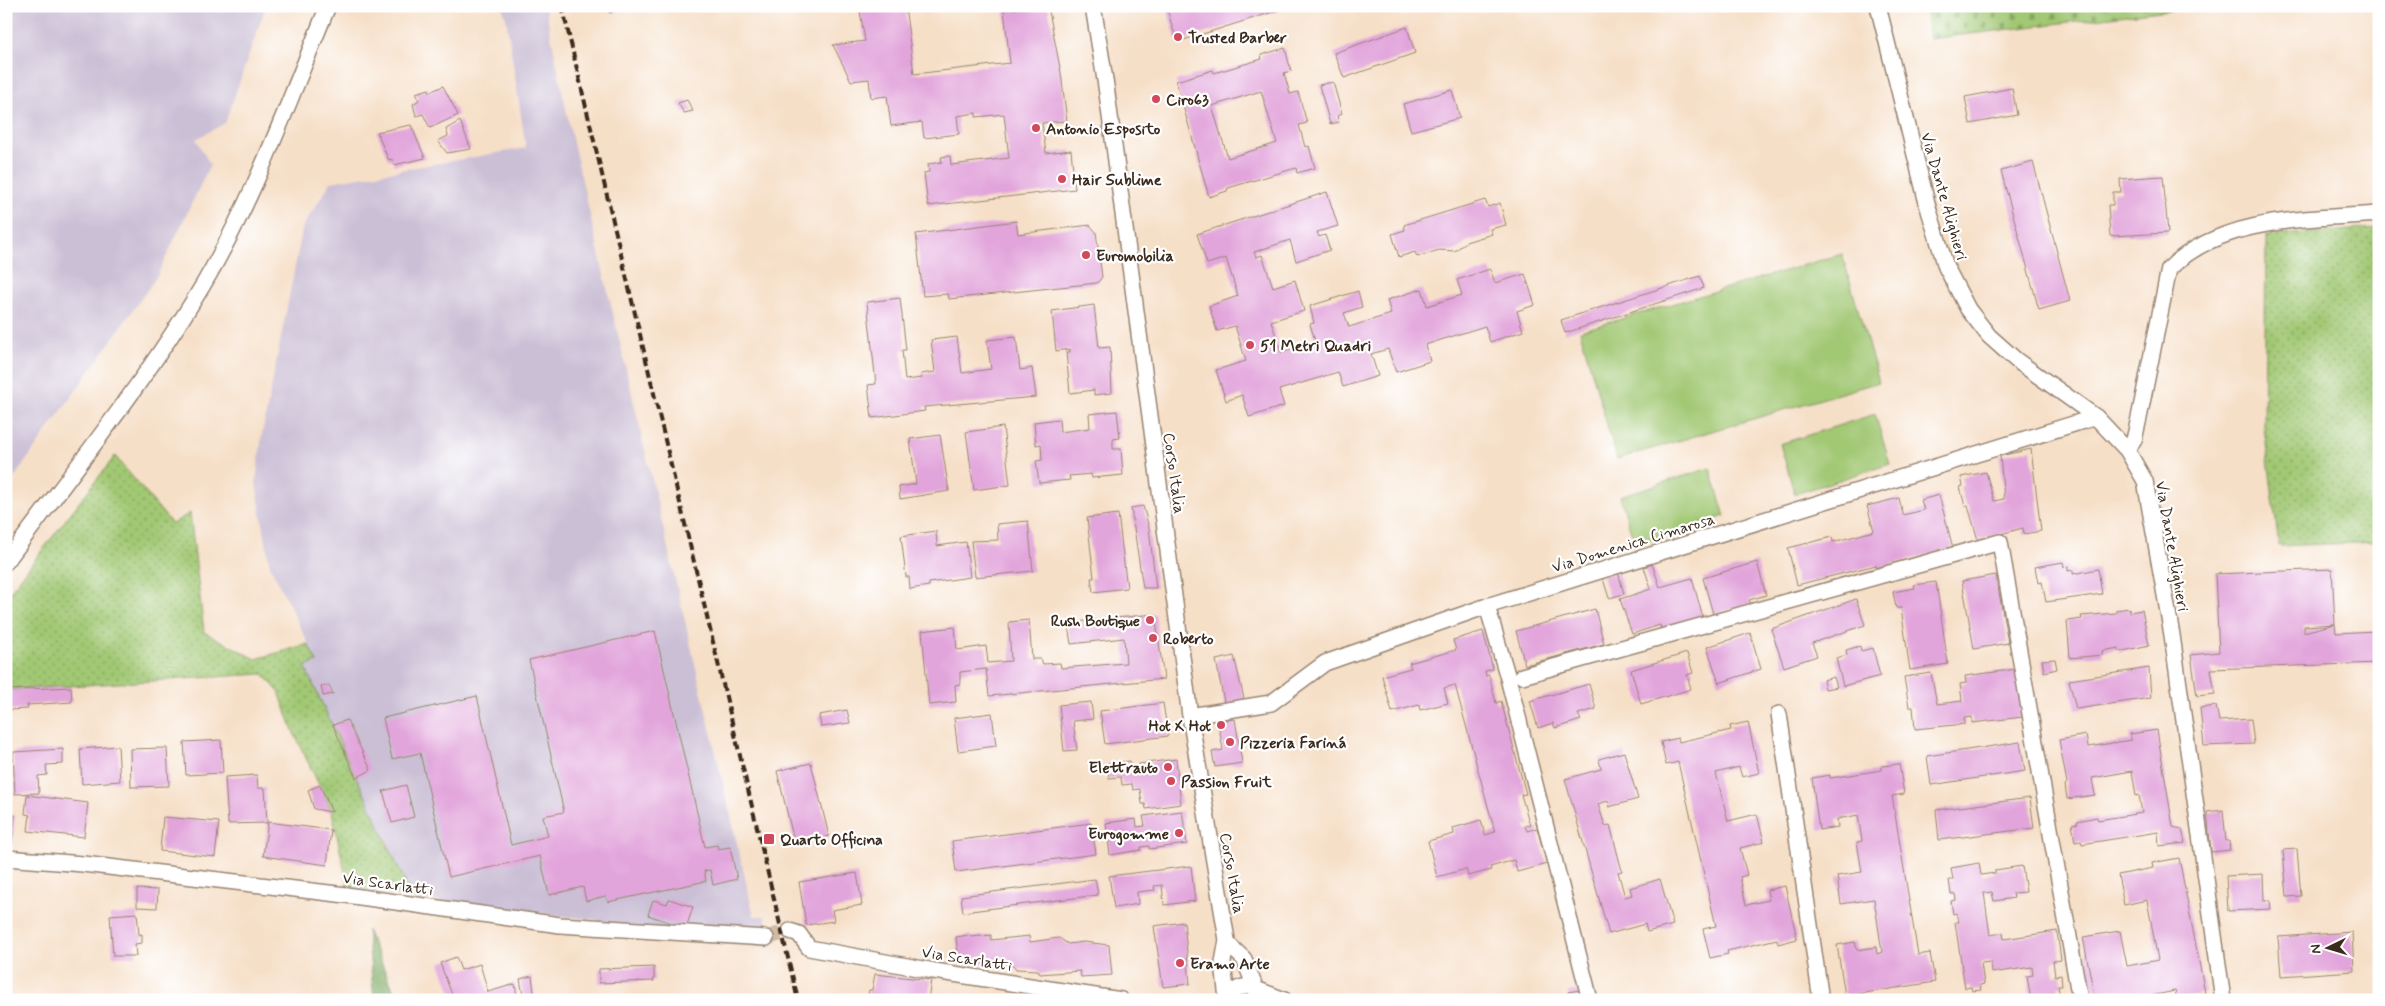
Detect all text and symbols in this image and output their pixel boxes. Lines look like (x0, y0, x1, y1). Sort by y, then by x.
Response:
place label: Trusted Barber (1188, 28, 1287, 49)
marker: Trusted Barber (1172, 31, 1184, 43)
place label: Ciro63 (1166, 90, 1209, 111)
marker: Ciro63 (1150, 93, 1162, 105)
place label: Antonio Esposito (1046, 119, 1161, 140)
marker: Antonio Esposito (1030, 122, 1042, 134)
street label: Via Dante Alighieri (1915, 130, 1972, 263)
place label: Hair Sublime (1072, 170, 1162, 191)
marker: Hair Sublime (1056, 173, 1068, 185)
place label: Euromobilia (1096, 246, 1174, 267)
marker: Euromobilia (1080, 249, 1092, 261)
place label: 51 Metri Quadri (1260, 336, 1371, 357)
marker: 51 Metri Quadri (1244, 339, 1256, 351)
street label: Corso Italia (1157, 431, 1190, 515)
street label: Via Dante Alighieri (2150, 479, 2193, 613)
street label: Via Domenica Cimarosa (1549, 509, 1717, 578)
place label: Rush Boutique (1051, 611, 1140, 632)
marker: Rush Boutique (1144, 614, 1156, 626)
place label: Roberto (1163, 629, 1214, 650)
marker: Roberto (1147, 632, 1159, 644)
place label: Hot X Hot (1149, 716, 1211, 737)
marker: Hot X Hot (1215, 719, 1227, 731)
place label: Pizzeria Fariná (1240, 733, 1347, 754)
marker: Pizzeria Fariná (1224, 736, 1236, 748)
place label: Elettrauto (1089, 758, 1158, 779)
marker: Elettrauto (1162, 761, 1174, 773)
place label: Passion Fruit (1181, 772, 1272, 793)
marker: Passion Fruit (1165, 775, 1177, 787)
place label: Eurogomme (1088, 824, 1169, 846)
marker: Eurogomme (1173, 827, 1185, 839)
place label: Quarto Officina (780, 830, 883, 851)
street label: Corso Italia (1214, 831, 1249, 915)
marker: Quarto Officina (762, 832, 776, 846)
street label: Via Scarlatti (341, 868, 435, 901)
north arrow (2302, 924, 2352, 974)
street label: Via Scarlatti (920, 942, 1014, 977)
text: N (2307, 944, 2325, 954)
place label: Eramo Arte (1190, 954, 1270, 975)
marker: Eramo Arte (1174, 957, 1186, 969)

